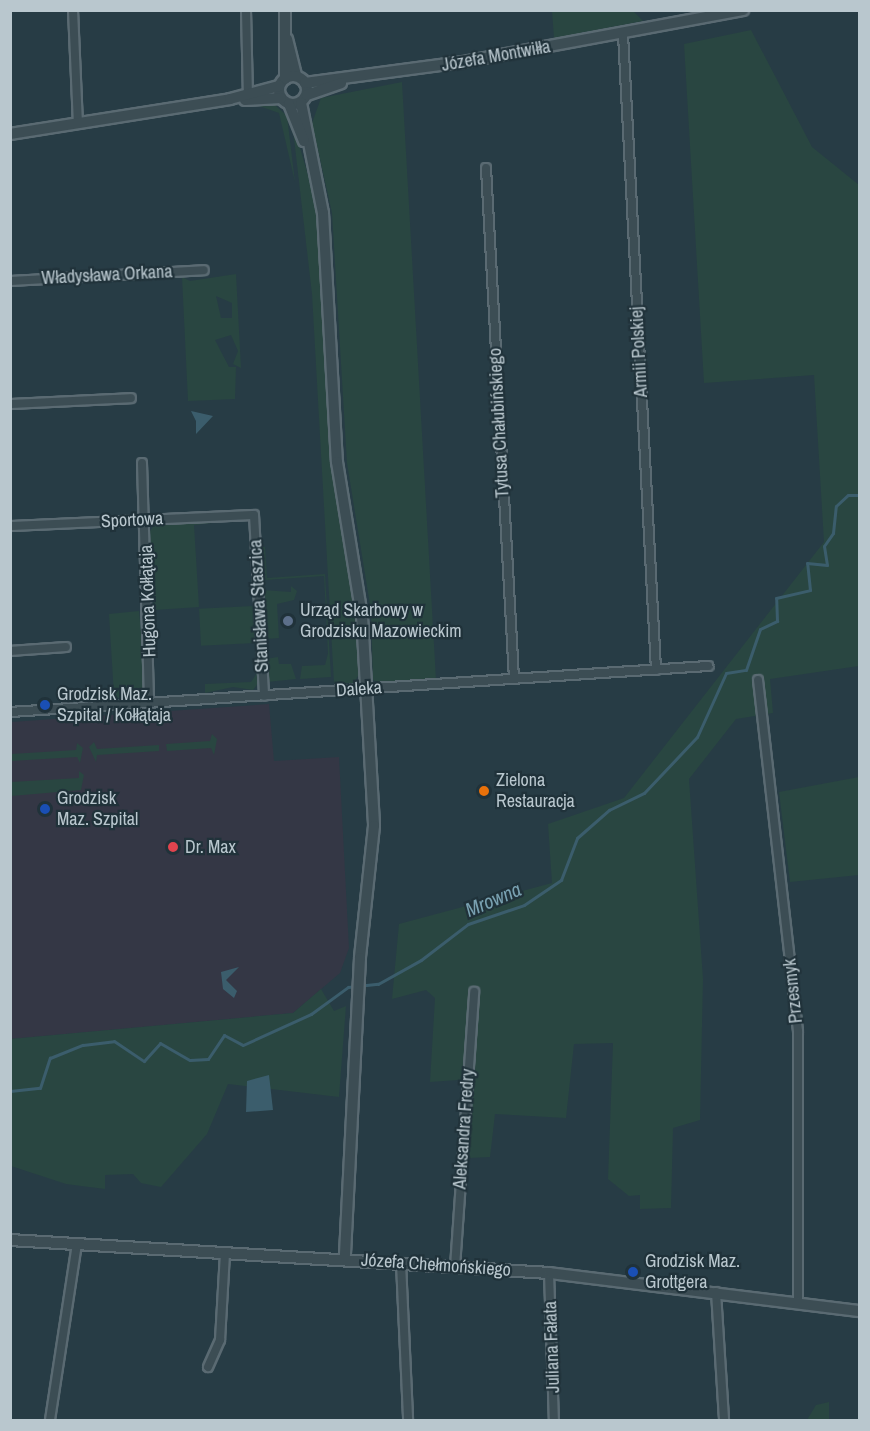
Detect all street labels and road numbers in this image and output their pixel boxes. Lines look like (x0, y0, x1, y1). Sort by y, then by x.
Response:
street label: Józefa Montwiłła (440, 36, 552, 76)
street label: Władysława Orkana (41, 261, 173, 289)
street label: Armii Polskiej (626, 306, 652, 398)
street label: Tytusa Chałubińskiego (484, 347, 514, 499)
street label: Sportowa (100, 508, 164, 532)
street label: Stanisława Staszica (245, 539, 273, 673)
street label: Hugona Kołłątaja (135, 544, 161, 658)
street label: Daleka (335, 677, 383, 701)
street label: Przesmyk (779, 958, 807, 1024)
street label: Aleksandra Fredry (449, 1068, 479, 1190)
street label: Józefa Chełmońskiego (360, 1249, 512, 1281)
street label: Juliana Fałata (540, 1301, 564, 1393)

